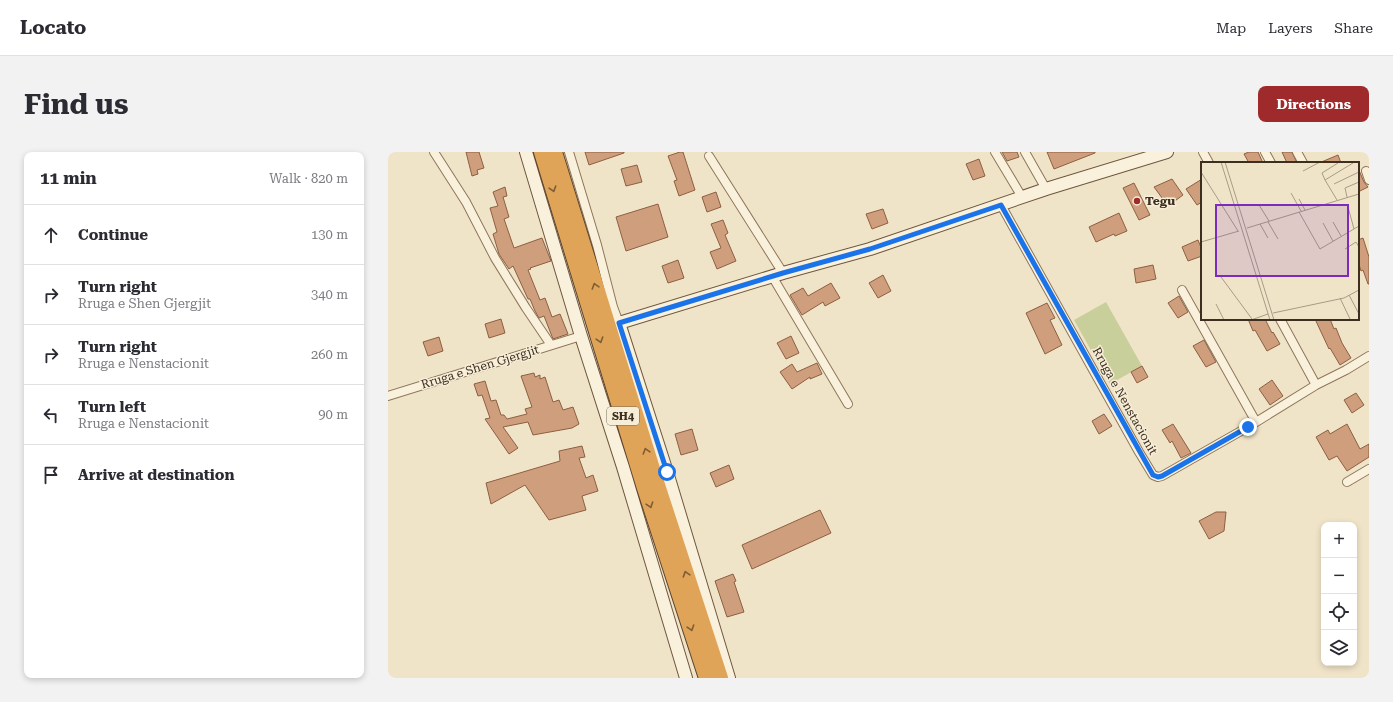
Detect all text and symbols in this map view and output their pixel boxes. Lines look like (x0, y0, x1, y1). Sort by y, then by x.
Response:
text: Locato (20, 16, 86, 39)
text: Map (1216, 20, 1246, 36)
text: Layers (1268, 20, 1312, 36)
text: Share (1334, 20, 1373, 36)
button: Directions (1258, 86, 1369, 122)
text: Find us (24, 88, 128, 121)
inset map (1201, 162, 1359, 320)
text: 11 min (40, 168, 97, 188)
text: Walk · 820 m (269, 171, 348, 186)
one-way arrow (548, 186, 557, 193)
place label: Tegu (1145, 194, 1175, 208)
marker: Tegu (1132, 196, 1142, 206)
icon: ahead (40, 224, 62, 246)
text: Continue (78, 226, 148, 244)
text: 130 m (311, 227, 348, 242)
text: Turn right (78, 278, 157, 296)
one-way arrow (591, 283, 600, 290)
icon: right (40, 284, 62, 306)
text: 340 m (311, 287, 348, 302)
text: Rruga e Shen Gjergjit (78, 296, 211, 311)
one-way arrow (595, 337, 604, 344)
text: Turn right (78, 338, 157, 356)
street label: Rruga e Shen Gjergjit (419, 342, 541, 392)
icon: right (40, 344, 62, 366)
street label: Rruga e Nenstacionit (1090, 345, 1161, 458)
text: 260 m (311, 347, 348, 362)
text: Rruga e Nenstacionit (78, 356, 209, 371)
text: Turn left (78, 398, 146, 416)
icon: left (40, 404, 62, 426)
text: 90 m (318, 407, 348, 422)
road number: SH4 (607, 407, 639, 425)
text: Rruga e Nenstacionit (78, 416, 209, 431)
route end (1239, 418, 1257, 436)
one-way arrow (642, 447, 651, 454)
route start (658, 463, 676, 481)
icon: arrive (40, 464, 62, 486)
text: Arrive at destination (78, 466, 234, 484)
one-way arrow (646, 501, 654, 508)
map controls (1321, 522, 1357, 666)
button: + (1321, 522, 1357, 558)
button: − (1321, 558, 1357, 594)
one-way arrow (682, 571, 691, 578)
button: locate (1321, 594, 1357, 630)
one-way arrow (686, 625, 695, 632)
button: layers (1321, 630, 1357, 666)

